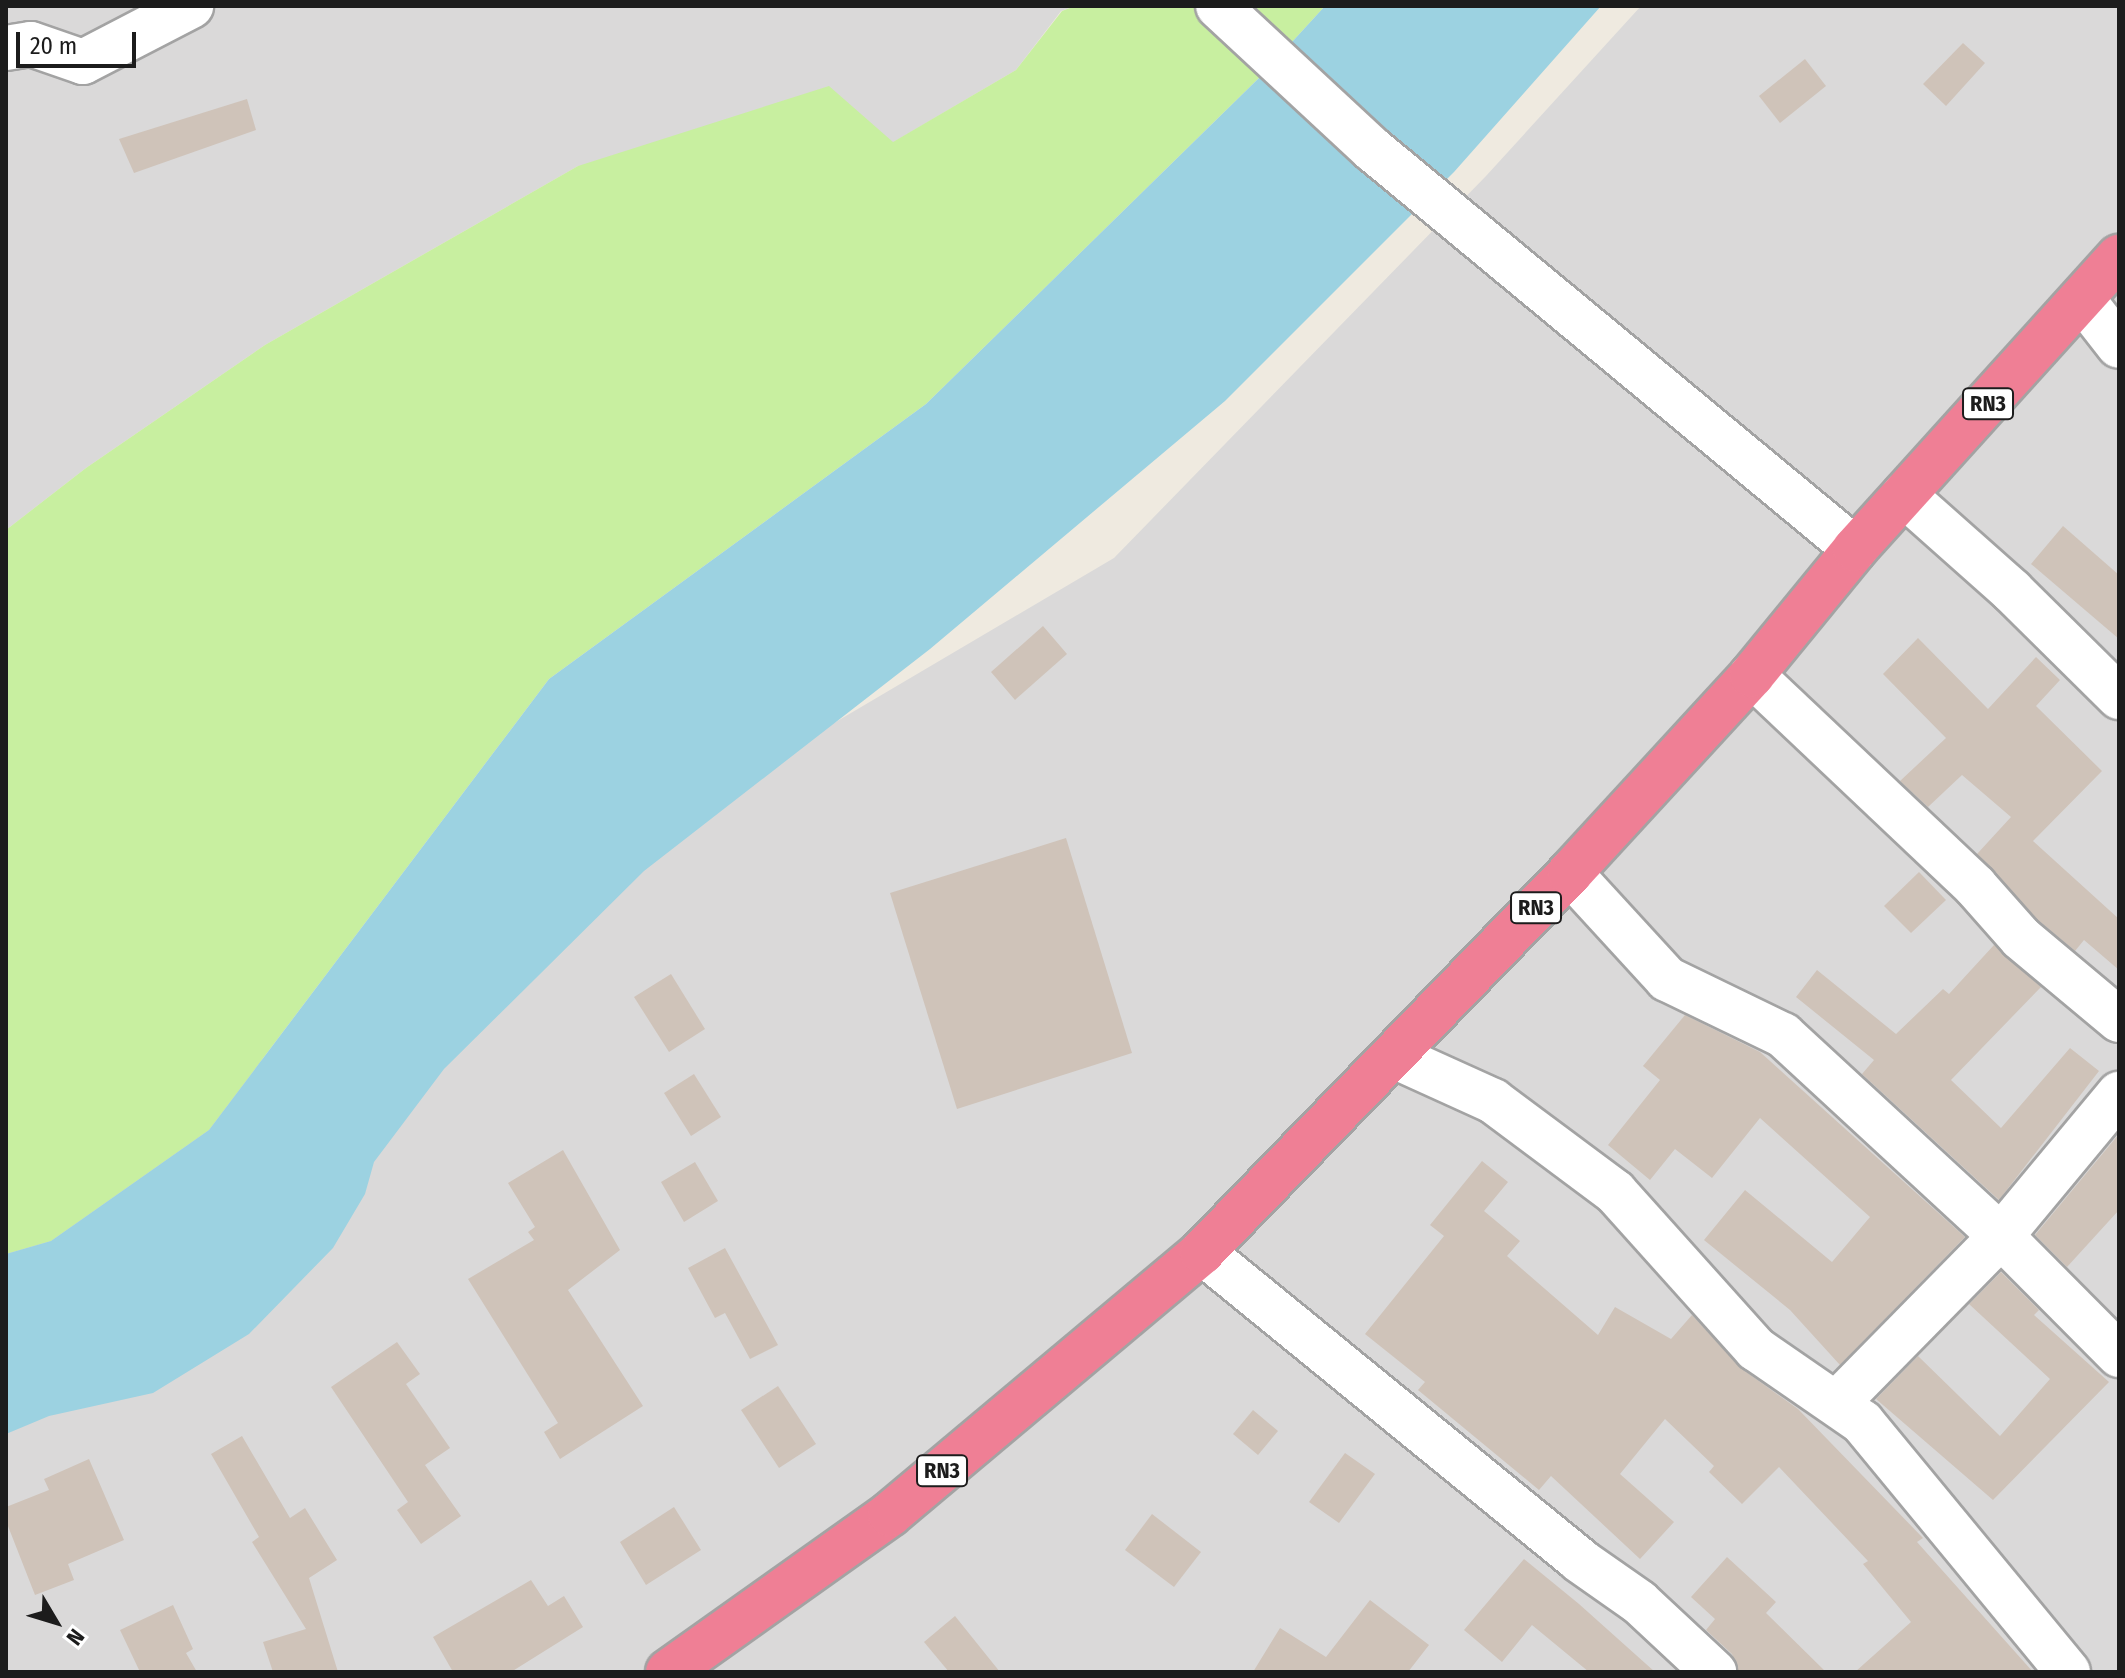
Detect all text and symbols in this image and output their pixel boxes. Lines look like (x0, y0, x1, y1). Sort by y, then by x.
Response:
scale bar (20, 16, 140, 66)
text: 20 m (30, 32, 77, 60)
road number: RN3 (1962, 386, 2014, 422)
road number: RN3 (1510, 890, 1562, 926)
road number: RN3 (916, 1453, 968, 1489)
north arrow (16, 1582, 96, 1662)
text: N (61, 1624, 90, 1651)

